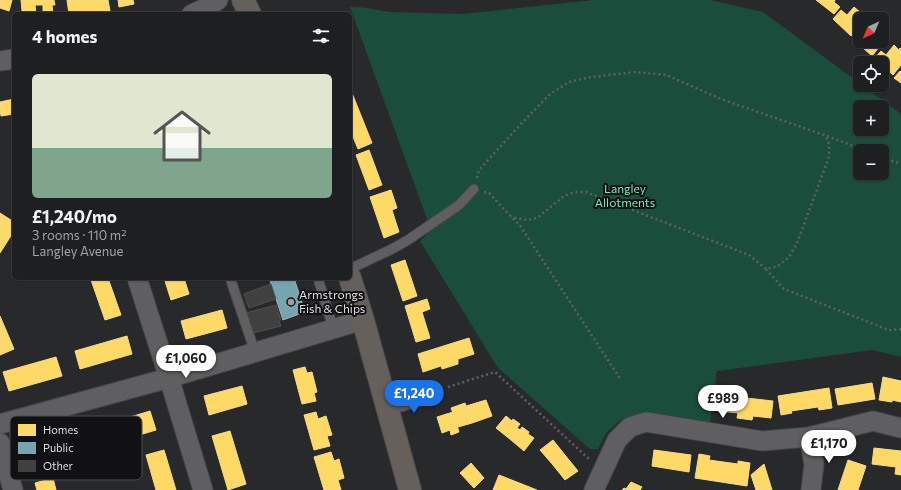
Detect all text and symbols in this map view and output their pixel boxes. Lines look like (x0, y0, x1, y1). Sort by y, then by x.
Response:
north arrow (853, 12, 889, 48)
map controls (853, 12, 889, 180)
icon: filters (310, 25, 332, 47)
text: 4 homes (32, 26, 97, 47)
button: locate (853, 56, 889, 92)
icon: home (146, 100, 218, 172)
button: + (853, 100, 889, 136)
button: − (853, 144, 889, 180)
park label: Langley Allotments (595, 181, 655, 209)
text: £1,240/mo (32, 206, 117, 227)
text: 3 rooms · 110 m² (32, 227, 126, 243)
text: Langley Avenue (32, 243, 123, 259)
place label: Armstrongs Fish & Chips (299, 287, 365, 315)
marker: Armstrongs Fish & Chips (286, 297, 296, 307)
pin: £1,060 (153, 345, 219, 379)
text: £1,060 (165, 350, 207, 366)
pin: £1,240 (381, 380, 447, 414)
text: £1,240 (394, 385, 434, 401)
pin: £989 (699, 385, 747, 419)
text: £989 (707, 390, 739, 406)
legend (10, 416, 142, 480)
text: Homes (43, 423, 78, 436)
pin: £1,170 (796, 430, 862, 464)
text: £1,170 (810, 435, 848, 451)
text: Public (43, 441, 74, 454)
text: Other (43, 459, 74, 472)

